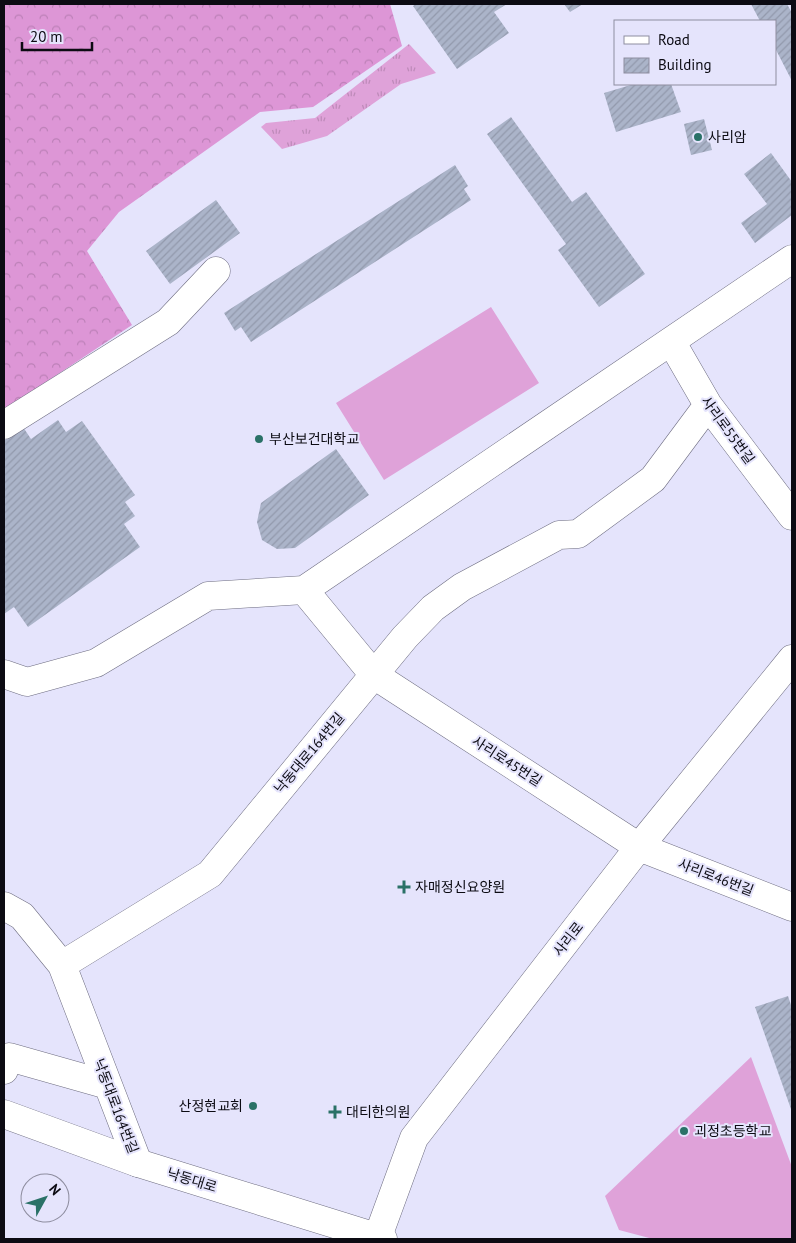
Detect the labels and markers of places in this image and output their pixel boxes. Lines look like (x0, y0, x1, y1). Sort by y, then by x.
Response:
place label: 사리암 (708, 128, 747, 146)
marker: 사리암 (692, 131, 704, 143)
place label: 부산보건대학교 (269, 430, 359, 448)
marker: 부산보건대학교 (253, 433, 265, 445)
place label: 자매정신요양원 (415, 878, 505, 896)
marker: 자매정신요양원 (397, 880, 411, 894)
place label: 산정현교회 (179, 1097, 243, 1115)
marker: 산정현교회 (247, 1100, 259, 1112)
place label: 대티한의원 (346, 1103, 410, 1121)
marker: 대티한의원 (328, 1105, 342, 1119)
place label: 괴정초등학교 (694, 1122, 771, 1140)
marker: 괴정초등학교 (678, 1125, 690, 1137)

